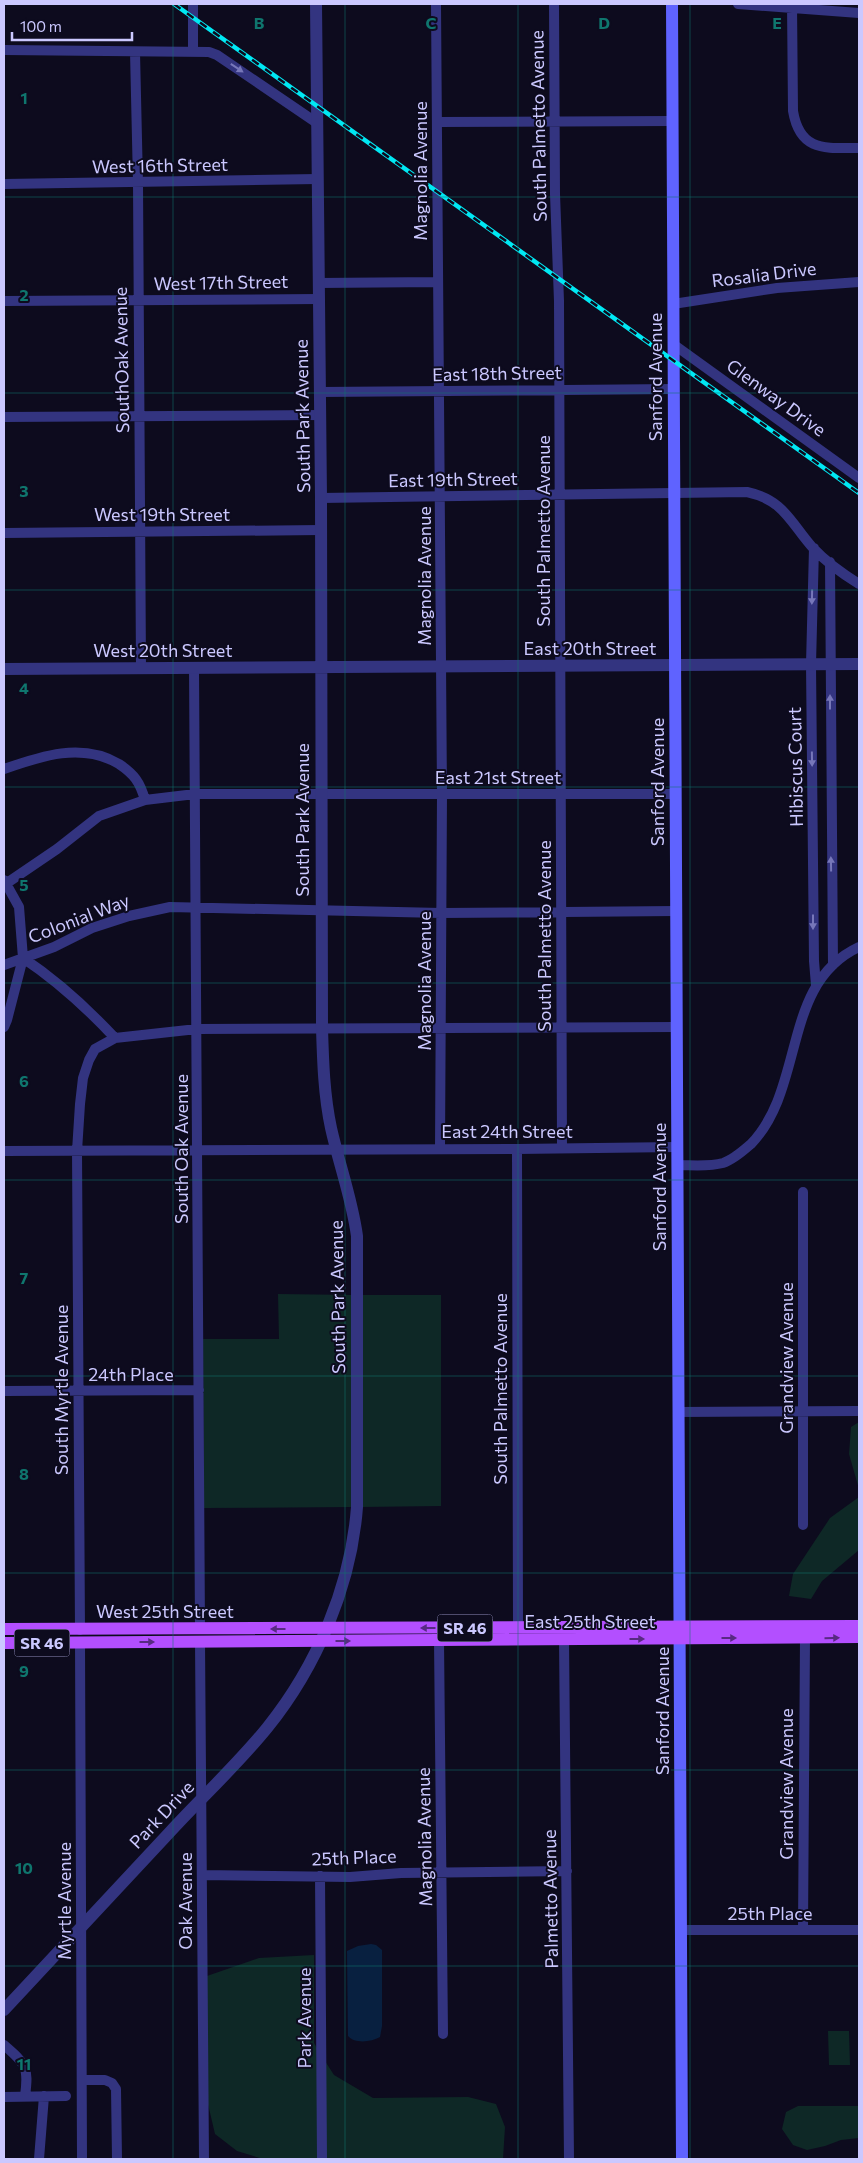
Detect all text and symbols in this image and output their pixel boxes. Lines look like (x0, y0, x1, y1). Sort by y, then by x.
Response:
scale bar (12, 10, 132, 42)
text: B (254, 13, 265, 32)
text: C (426, 13, 437, 32)
text: D (598, 13, 610, 32)
text: E (772, 13, 782, 32)
text: 100 m (20, 17, 62, 35)
street label: South Palmetto Avenue (525, 30, 551, 222)
one-way arrow (230, 63, 244, 73)
text: 1 (20, 88, 28, 107)
street label: Magnolia Avenue (409, 101, 431, 241)
street label: West 16th Street (92, 153, 228, 177)
street label: Rosalia Drive (710, 257, 817, 291)
street label: West 17th Street (153, 270, 289, 294)
text: 2 (19, 285, 29, 304)
street label: SouthOak Avenue (109, 287, 133, 433)
street label: Sanford Avenue (644, 313, 666, 441)
street label: South Park Avenue (290, 339, 314, 493)
street label: Glenway Drive (723, 354, 830, 440)
street label: East 18th Street (432, 361, 562, 385)
street label: South Palmetto Avenue (532, 435, 554, 627)
street label: East 19th Street (388, 467, 518, 491)
text: 3 (19, 481, 29, 500)
street label: West 19th Street (94, 503, 230, 525)
street label: Magnolia Avenue (413, 506, 435, 646)
one-way arrow (807, 589, 815, 605)
street label: East 20th Street (524, 637, 656, 659)
street label: West 20th Street (93, 639, 233, 661)
text: 4 (19, 678, 29, 697)
one-way arrow (826, 693, 834, 709)
street label: Hibiscus Court (783, 707, 807, 827)
street label: Sanford Avenue (646, 718, 668, 846)
street label: South Park Avenue (291, 743, 313, 897)
one-way arrow (808, 751, 816, 767)
street label: East 21st Street (435, 766, 561, 788)
street label: South Palmetto Avenue (533, 840, 555, 1032)
one-way arrow (827, 856, 835, 872)
text: 5 (19, 875, 29, 894)
street label: Colonial Way (25, 889, 132, 947)
street label: Magnolia Avenue (413, 911, 435, 1051)
one-way arrow (809, 914, 817, 930)
text: 6 (19, 1071, 29, 1090)
street label: South Oak Avenue (170, 1074, 192, 1224)
street label: East 24th Street (441, 1120, 573, 1142)
street label: Sanford Avenue (648, 1123, 670, 1251)
street label: South Park Avenue (325, 1220, 349, 1374)
text: 7 (20, 1268, 29, 1287)
street label: Grandview Avenue (775, 1282, 797, 1434)
street label: South Palmetto Avenue (489, 1293, 511, 1485)
street label: South Myrtle Avenue (50, 1305, 72, 1475)
street label: 24th Place (88, 1363, 174, 1385)
text: 8 (19, 1464, 29, 1483)
street label: West 25th Street (96, 1600, 234, 1622)
street label: East 25th Street (524, 1610, 656, 1632)
road number: SR 46 (438, 1615, 492, 1642)
one-way arrow (419, 1624, 435, 1632)
one-way arrow (270, 1625, 286, 1633)
road number: SR 46 (15, 1630, 70, 1656)
one-way arrow (721, 1634, 737, 1642)
one-way arrow (824, 1634, 840, 1642)
one-way arrow (629, 1635, 645, 1643)
one-way arrow (335, 1637, 351, 1645)
one-way arrow (139, 1638, 155, 1646)
street label: Sanford Avenue (651, 1647, 673, 1775)
text: 9 (19, 1661, 29, 1680)
street label: Grandview Avenue (775, 1708, 797, 1860)
street label: Magnolia Avenue (412, 1767, 436, 1907)
street label: Park Drive (124, 1776, 198, 1853)
street label: Palmetto Avenue (538, 1829, 562, 1969)
street label: Myrtle Avenue (53, 1842, 75, 1960)
street label: 25th Place (311, 1845, 397, 1869)
street label: Oak Avenue (174, 1852, 196, 1950)
text: 10 (15, 1858, 33, 1877)
street label: 25th Place (727, 1902, 813, 1924)
street label: Park Avenue (293, 1967, 315, 2069)
text: 11 (17, 2054, 31, 2073)

